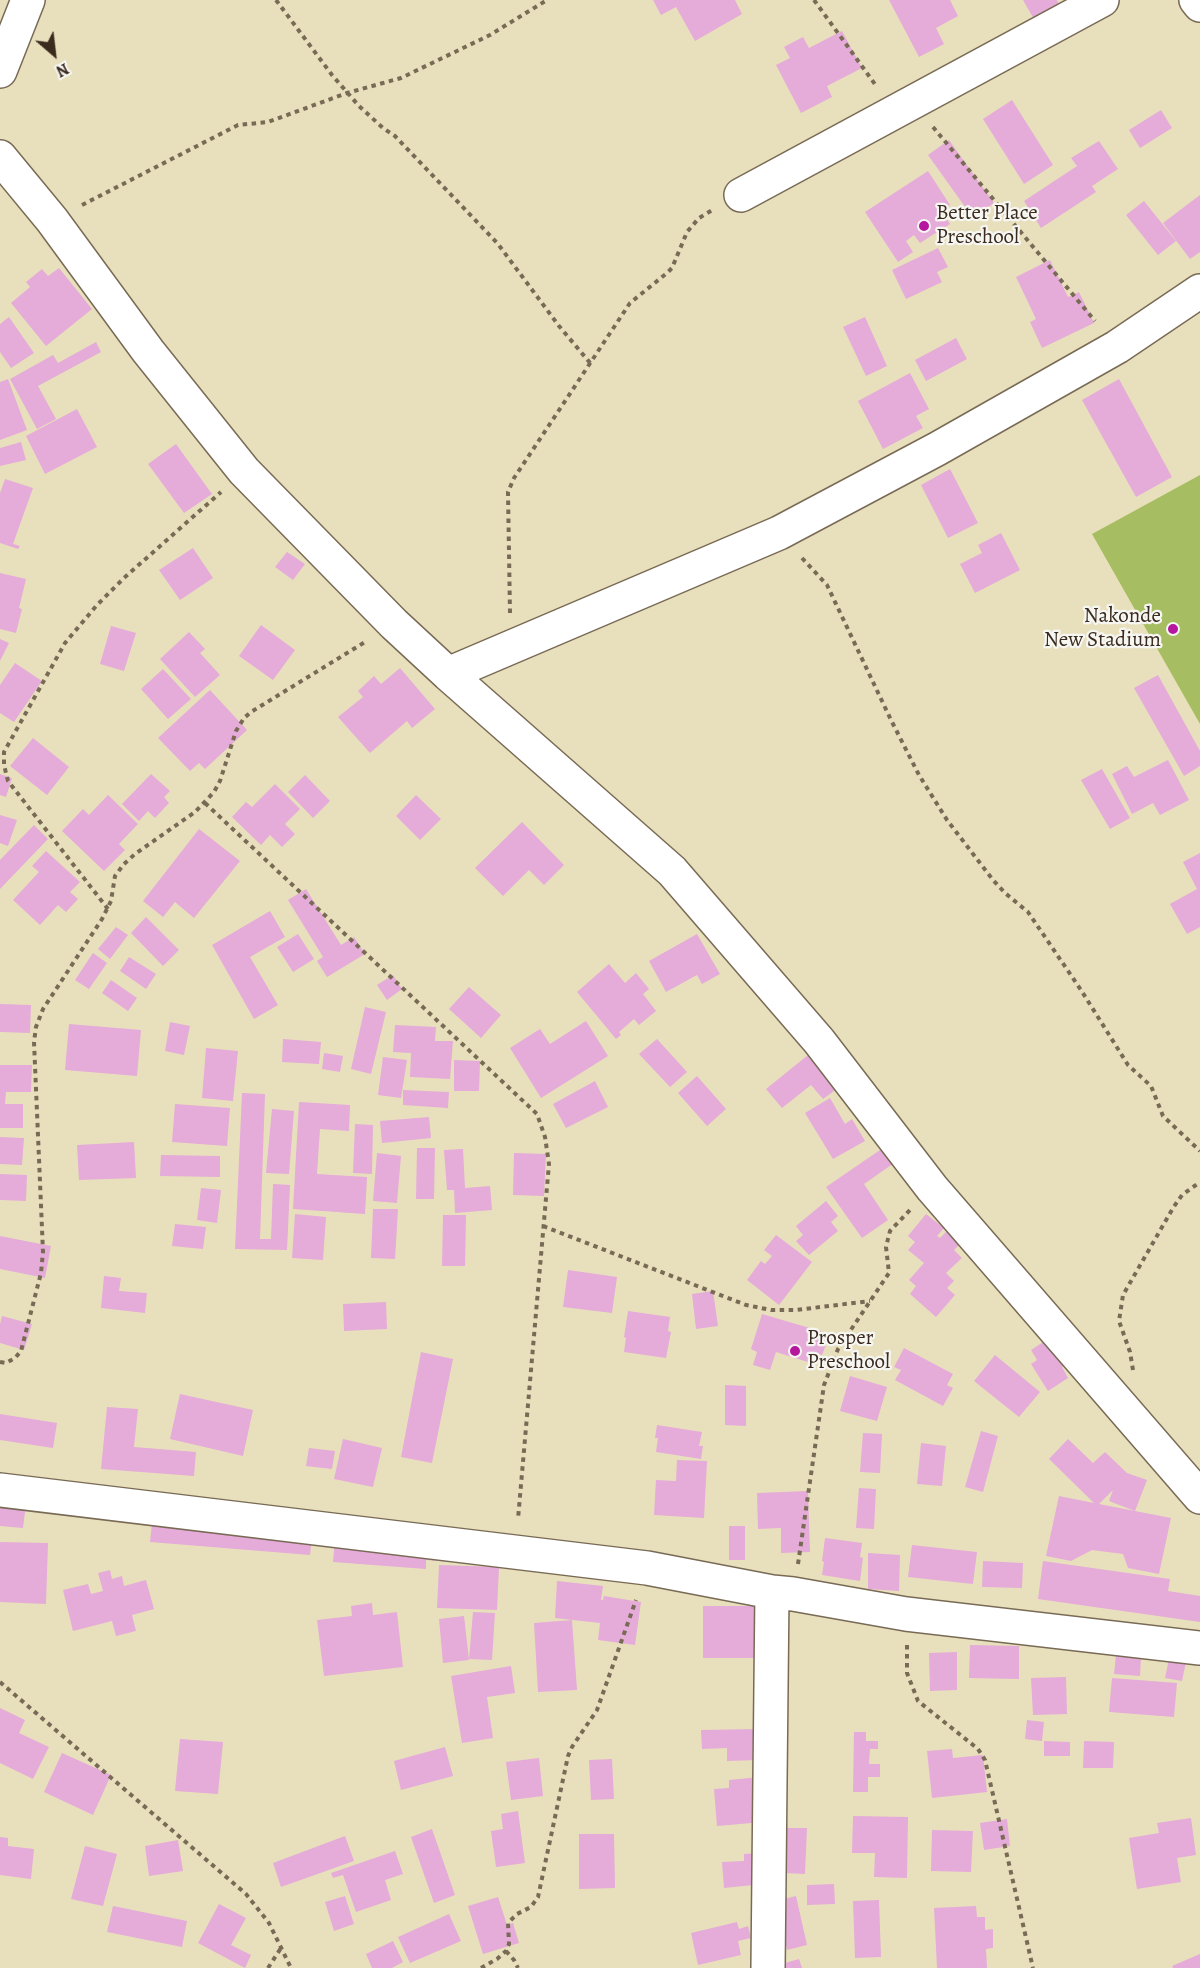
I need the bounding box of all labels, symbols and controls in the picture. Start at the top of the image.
north arrow [24,24,84,84]
text: N [52,57,73,82]
place label: Better Place Preschool [936,201,1038,251]
marker: Better Place Preschool [917,219,931,233]
place label: Nakonde New Stadium [1044,604,1161,654]
marker: Nakonde New Stadium [1166,622,1180,636]
place label: Prosper Preschool [807,1326,890,1376]
marker: Prosper Preschool [788,1344,802,1358]

